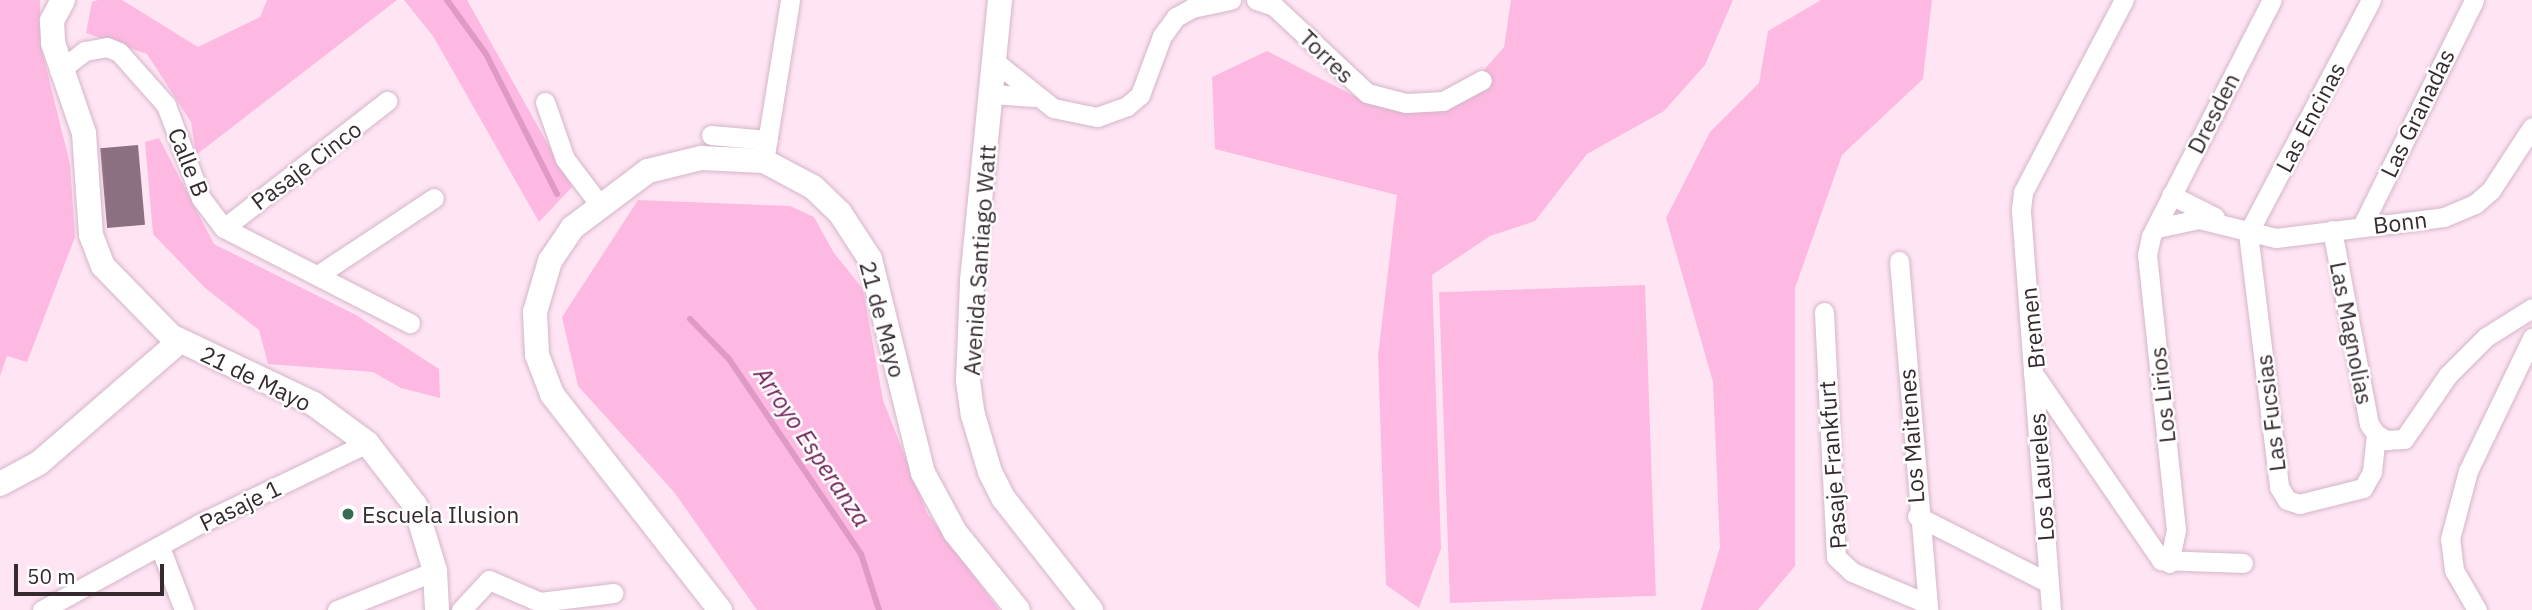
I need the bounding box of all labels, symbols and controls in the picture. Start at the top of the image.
street label: Torres [1294,23,1360,89]
street label: Las Granadas [2374,44,2460,182]
street label: Las Encinas [2269,57,2351,177]
street label: Dresden [2181,68,2245,158]
street label: Pasaje Cinco [246,115,366,215]
street label: Calle B [163,123,215,201]
street label: Avenida Santiago Watt [957,144,1001,376]
street label: Bonn [2372,205,2428,239]
street label: 21 de Mayo [854,258,912,380]
street label: Las Magnolias [2325,259,2379,407]
street label: Bremen [2014,286,2050,370]
street label: 21 de Mayo [196,339,316,417]
street label: Los Lirios [2143,346,2181,444]
street label: Las Fucsias [2249,353,2291,473]
water label: Arroyo Esperanza [748,362,876,532]
street label: Los Maitenes [1893,368,1929,504]
street label: Pasaje Frankfurt [1812,380,1852,550]
street label: Los Laureles [2023,412,2059,542]
street label: Pasaje 1 [195,474,285,536]
place label: Escuela Ilusion [362,500,519,528]
marker: Escuela Ilusion [340,506,356,522]
scale bar [18,550,168,594]
text: 50 m [27,562,76,590]

